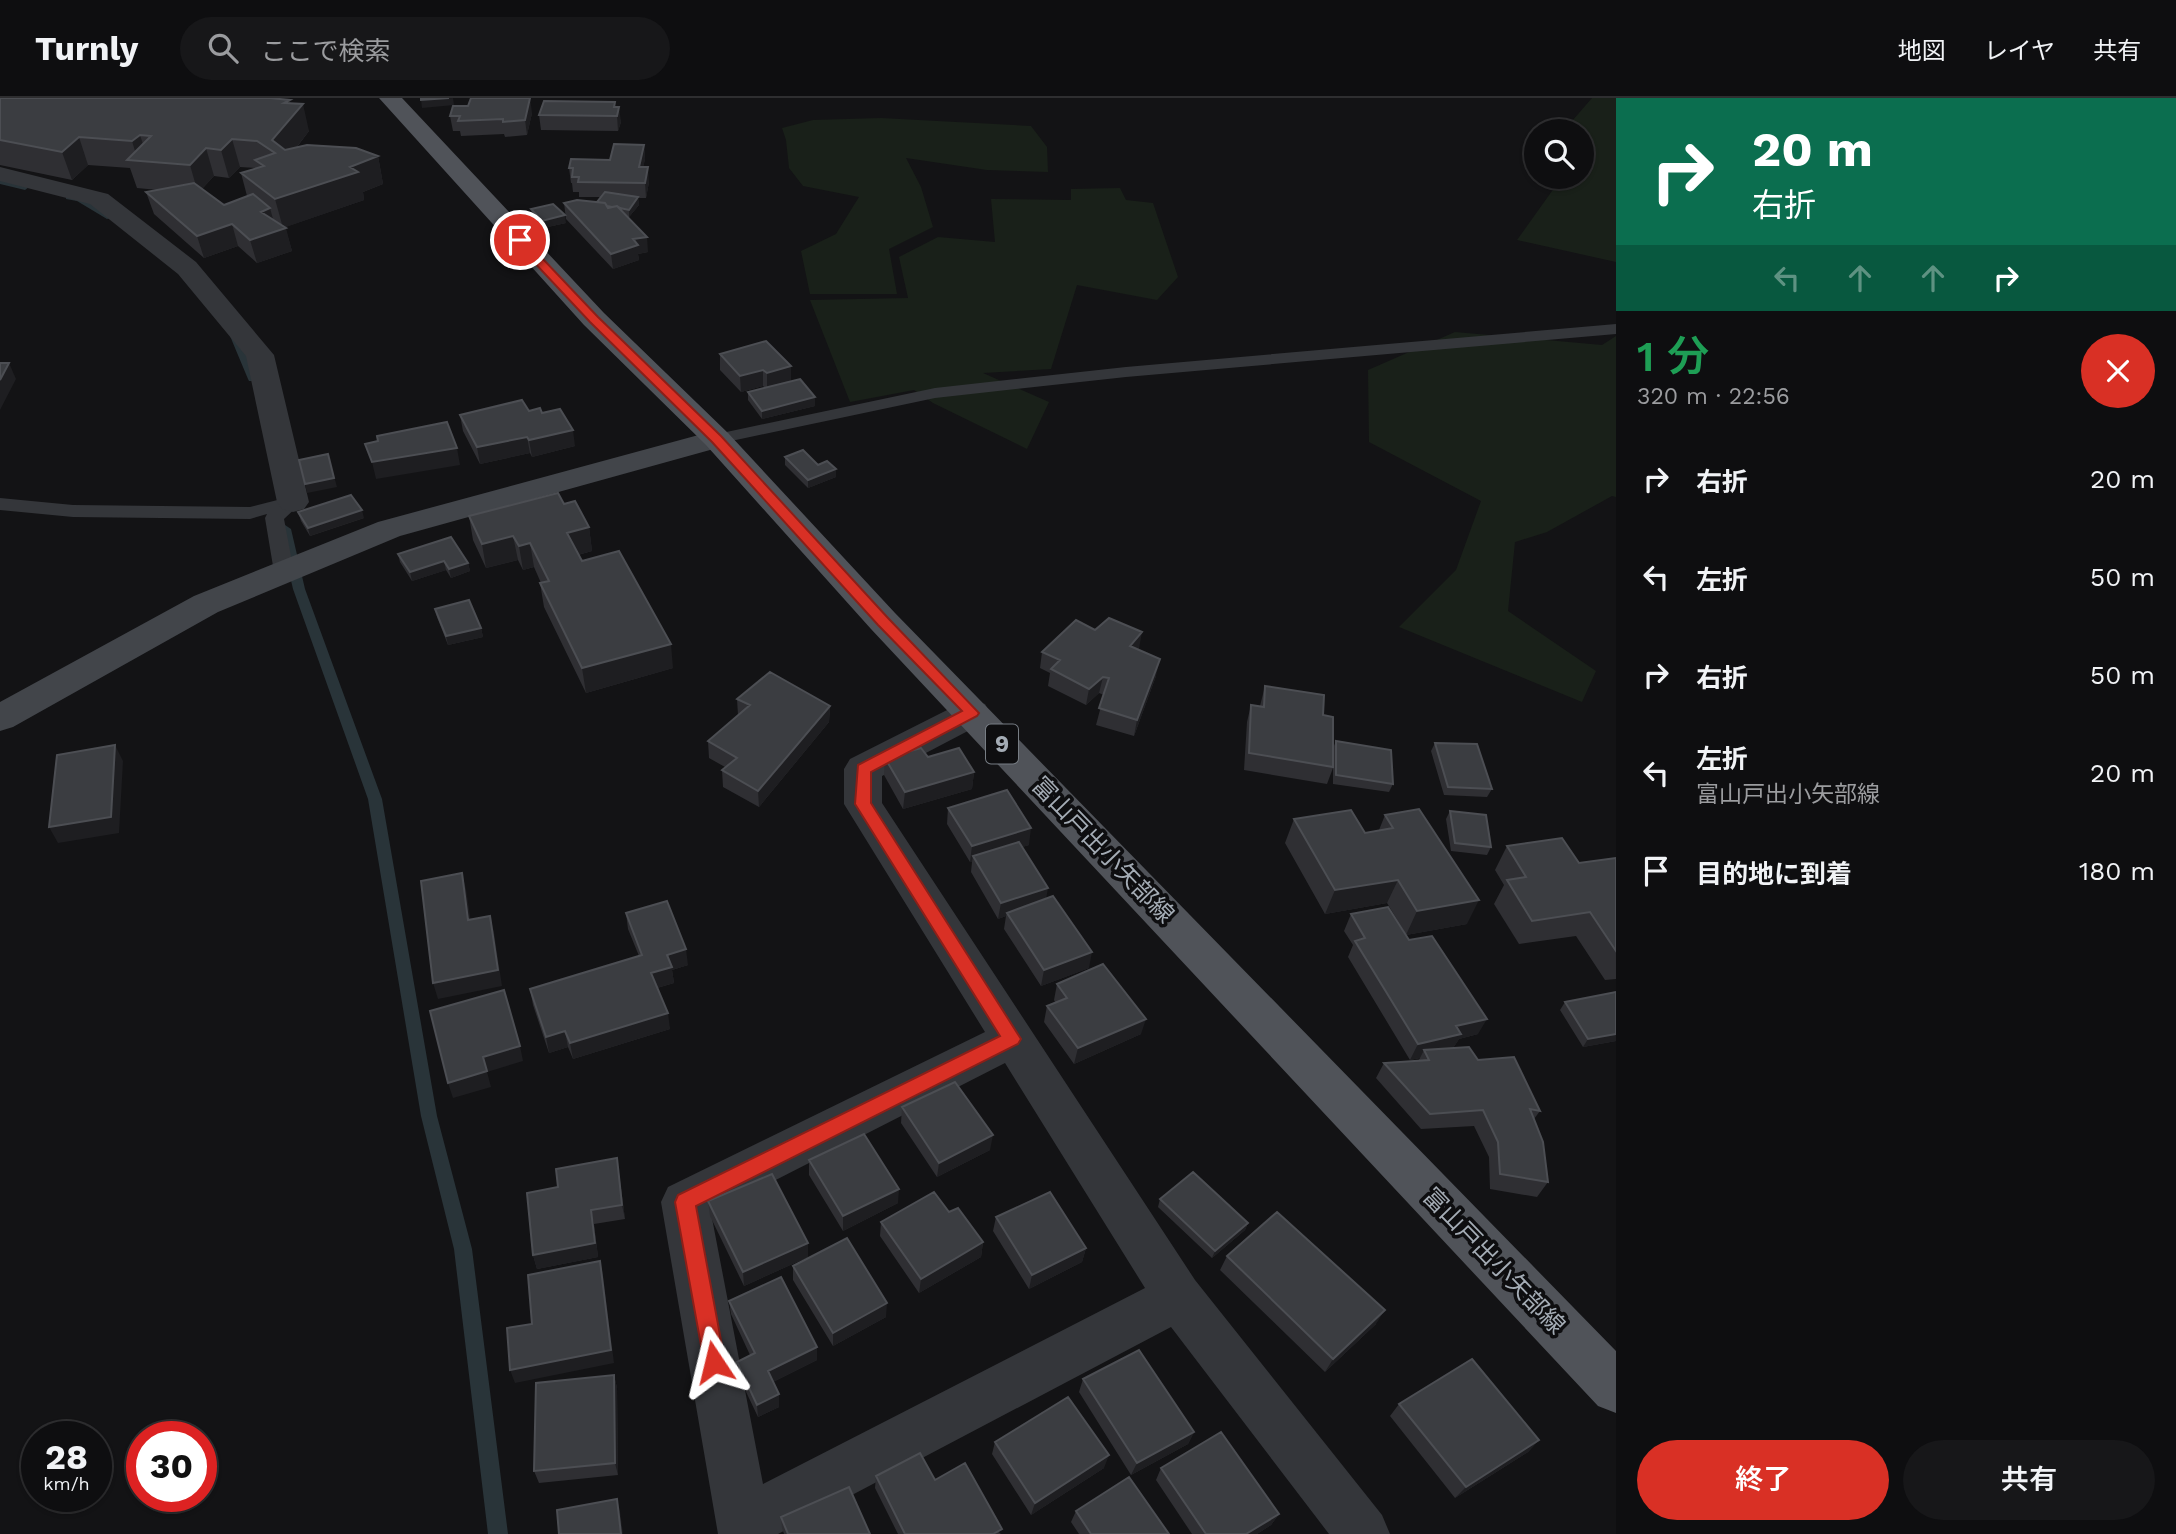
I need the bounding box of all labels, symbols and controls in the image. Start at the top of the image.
search box [180,17,670,80]
text: Turnly [35,29,138,68]
icon: search [204,29,242,67]
text: ここで検索 [260,36,390,66]
text: 地図 [1898,37,1946,65]
text: レイヤ [1984,37,2055,65]
text: 共有 [2093,37,2141,65]
map controls [1524,119,1594,189]
button: search [1524,119,1594,189]
text: 20 m [1752,120,1873,178]
icon: right [1637,126,1728,217]
text: 右折 [1752,186,1816,224]
pin [490,210,550,270]
icon: arrive [501,221,539,259]
icon: left [1768,259,1806,297]
icon: ahead [1841,259,1879,297]
icon: ahead [1914,259,1952,297]
icon: right [1987,259,2025,297]
text: 1 分 [1637,332,1709,381]
button: close [2081,334,2155,408]
text: 320 m · 22:56 [1637,383,1790,410]
icon: right [1637,460,1675,498]
text: 20 m [2090,464,2155,494]
text: 右折 [1696,467,1748,497]
icon: left [1637,558,1675,596]
text: 50 m [2090,562,2155,592]
text: 左折 [1696,565,1748,595]
icon: right [1637,656,1675,694]
text: 50 m [2090,660,2155,690]
text: 右折 [1696,663,1748,693]
road number: 9 [986,724,1018,764]
text: 左折 [1696,744,1748,774]
icon: left [1637,754,1675,792]
text: 20 m [2090,758,2155,788]
street label: 富山戸出小矢部線 [1026,771,1180,929]
text: 富山戸出小矢部線 [1696,781,1880,808]
icon: arrive [1637,852,1675,890]
text: 180 m [2079,856,2155,886]
text: 目的地に到着 [1696,859,1852,889]
street label: 富山戸出小矢部線 [1417,1182,1571,1340]
position arrow [677,1325,751,1399]
speed limit sign: 30 [126,1421,217,1512]
text: 28 [45,1436,88,1478]
button: 終了 [1637,1440,1889,1520]
button: 共有 [1903,1440,2155,1520]
text: km/h [43,1473,90,1494]

